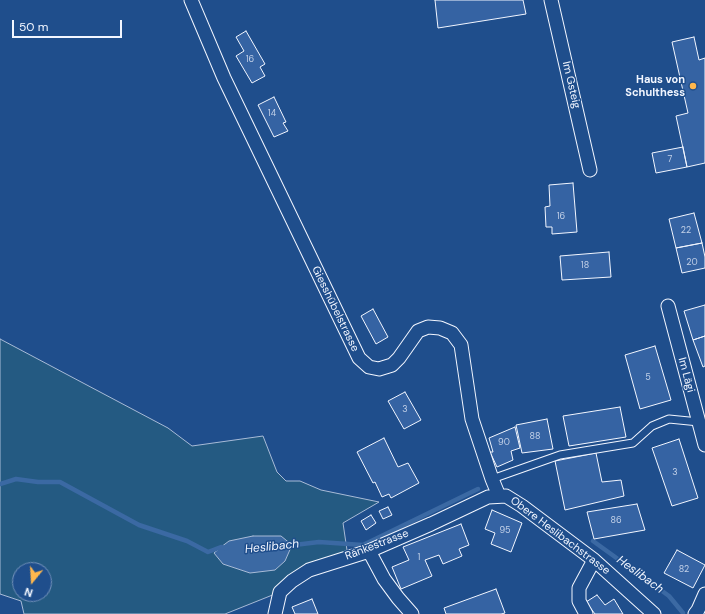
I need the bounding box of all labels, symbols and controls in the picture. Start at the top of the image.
scale bar [14,12,124,38]
text: 50 m [19,19,48,35]
house number: 16 [246,55,254,65]
street label: Im Gsteig [559,60,583,110]
place label: Haus von Schulthess [625,73,685,99]
marker: Haus von Schulthess [688,81,698,91]
house number: 14 [268,109,276,119]
house number: 7 [668,155,672,165]
house number: 16 [557,212,565,222]
house number: 22 [681,226,691,236]
house number: 20 [686,258,698,268]
house number: 18 [581,261,589,271]
street label: Giesshübelstrasse [309,264,361,354]
street label: Im Lägi [675,356,697,394]
house number: 5 [645,373,651,383]
house number: 3 [402,405,408,415]
house number: 88 [530,432,540,442]
house number: 90 [498,438,510,448]
house number: 3 [672,468,678,478]
street label: Obere Heslibachstrasse [508,494,612,578]
house number: 86 [610,516,622,526]
house number: 95 [499,526,511,536]
street label: Ränkestrasse [343,527,411,563]
water label: Heslibach [244,537,300,557]
house number: 1 [418,553,420,563]
water label: Heslibach [614,553,666,597]
north arrow [12,562,52,602]
house number: 82 [679,565,689,575]
text: N [23,585,35,600]

